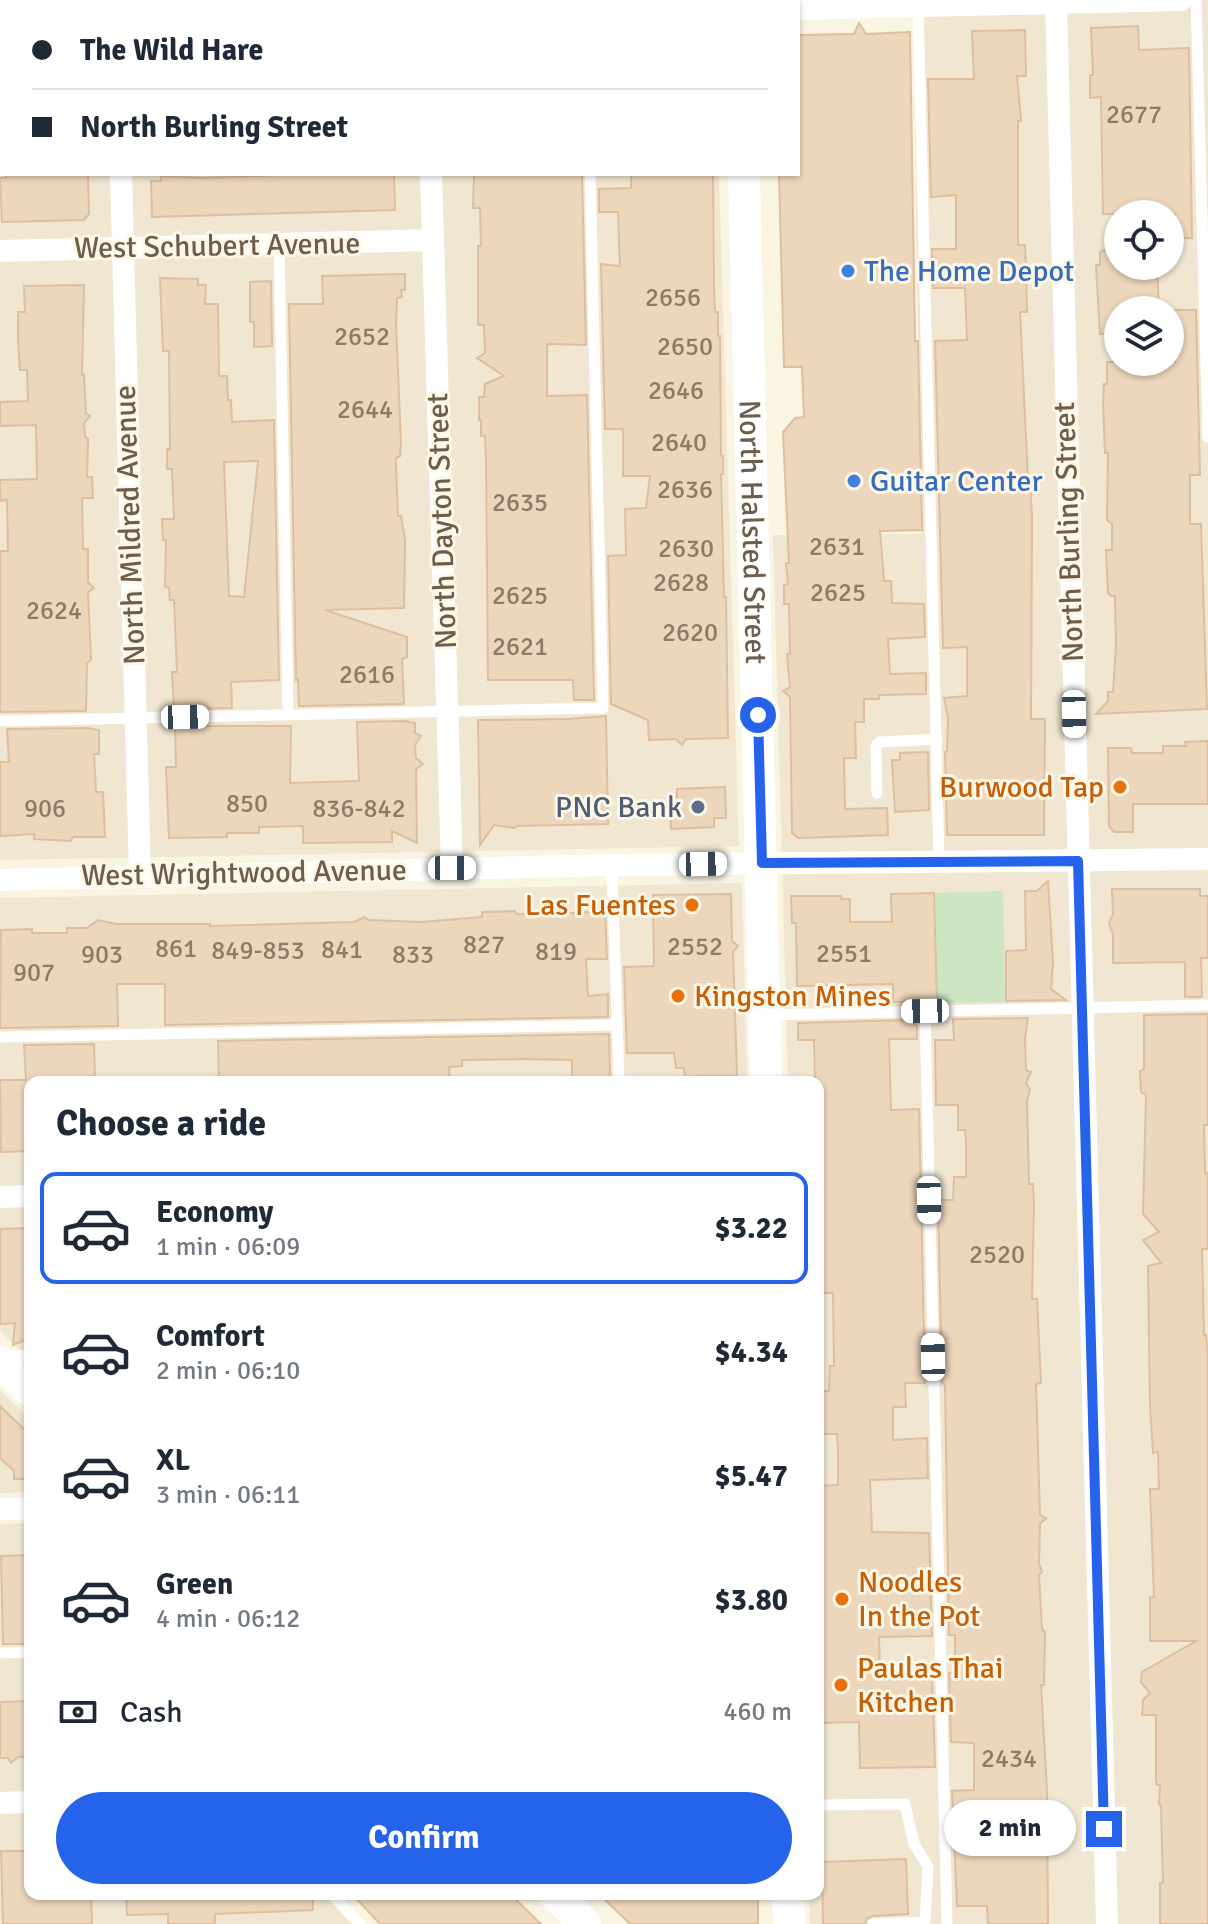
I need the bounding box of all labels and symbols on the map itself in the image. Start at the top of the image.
house number: 2677 [1106,99,1162,131]
street label: West Schubert Avenue [73,225,361,267]
place label: The Home Depot [864,253,1074,290]
marker: The Home Depot [839,262,857,280]
house number: 2656 [645,282,701,314]
house number: 2652 [334,321,390,353]
house number: 2650 [657,331,713,363]
house number: 2646 [648,375,704,407]
street label: North Mildred Avenue [107,385,153,665]
street label: North Dayton Street [419,392,465,650]
house number: 2644 [337,394,393,426]
street label: North Halsted Street [731,399,774,665]
street label: North Burling Street [1046,401,1092,663]
house number: 2640 [651,427,707,459]
place label: Guitar Center [870,463,1042,500]
marker: Guitar Center [845,472,863,490]
house number: 2636 [657,474,713,506]
house number: 2635 [492,487,548,519]
house number: 2631 [809,531,865,563]
house number: 2630 [658,533,714,565]
house number: 2628 [653,567,709,599]
house number: 2625 [810,577,866,609]
house number: 2625 [492,580,548,612]
house number: 2624 [26,595,82,627]
house number: 2620 [662,617,718,649]
house number: 2621 [492,631,548,663]
house number: 2616 [339,659,395,691]
car [1062,690,1086,738]
route start [740,697,776,733]
car [161,705,209,729]
place label: Burwood Tap [939,769,1104,806]
marker: Burwood Tap [1111,778,1129,796]
house number: 850 [226,788,268,820]
place label: PNC Bank [555,789,682,826]
house number: 906 [24,793,66,825]
house number: 836-842 [312,793,406,825]
marker: PNC Bank [689,798,707,816]
street label: West Wrightwood Avenue [81,852,407,894]
car [679,852,727,876]
car [428,856,476,880]
place label: Las Fuentes [525,887,676,924]
marker: Las Fuentes [683,896,701,914]
house number: 827 [463,929,505,961]
house number: 2552 [667,931,723,963]
house number: 861 [155,933,197,965]
house number: 841 [321,934,363,966]
house number: 849-853 [211,935,305,967]
house number: 819 [535,936,577,968]
house number: 2551 [816,938,872,970]
house number: 903 [81,939,123,971]
house number: 833 [392,939,434,971]
house number: 907 [13,957,55,989]
place label: Kingston Mines [694,978,891,1015]
marker: Kingston Mines [669,987,687,1005]
car [901,999,949,1023]
car [917,1176,941,1224]
house number: 2520 [969,1239,1025,1271]
car [921,1333,945,1381]
place label: Noodles In the Pot [858,1564,980,1635]
marker: Noodles In the Pot [833,1590,851,1608]
place label: Paulas Thai Kitchen [857,1650,1003,1721]
marker: Paulas Thai Kitchen [832,1676,850,1694]
house number: 2434 [981,1743,1037,1775]
callout: 2 min [944,1801,1076,1857]
route end [1086,1811,1122,1847]

